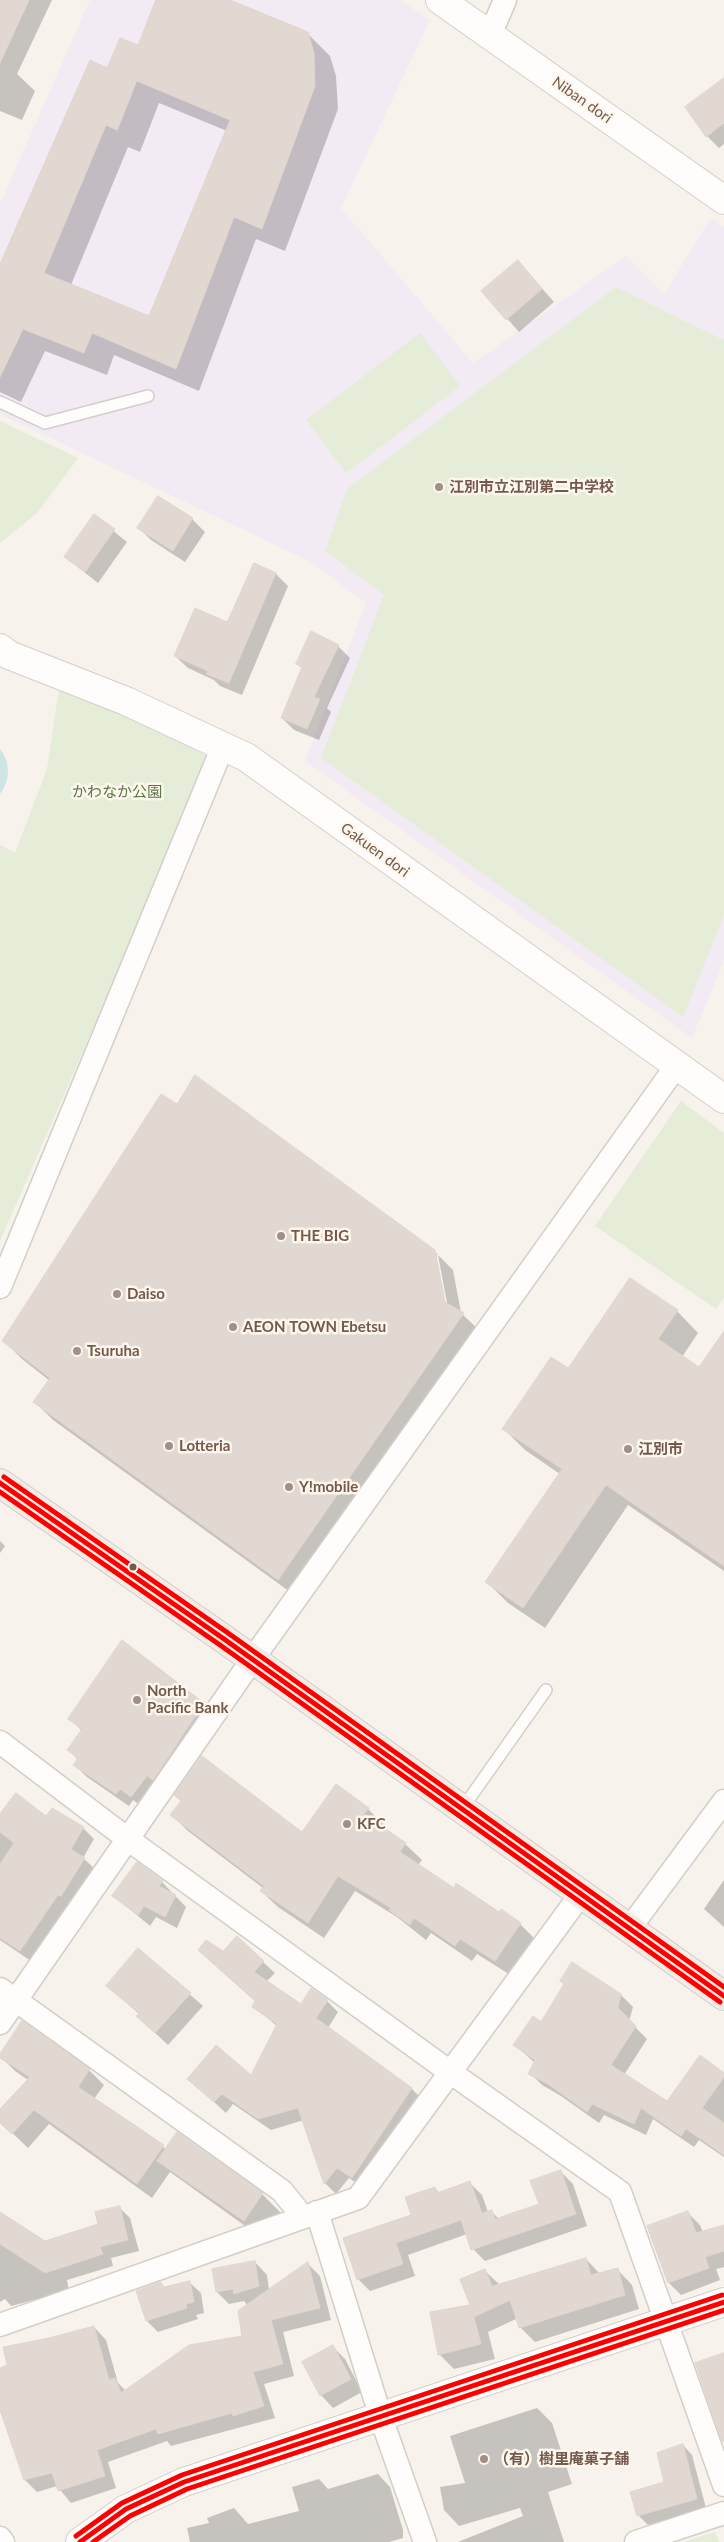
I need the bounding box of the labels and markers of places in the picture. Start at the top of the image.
place label: 江別市立江別第二中学校 [449,478,614,496]
marker: 江別市立江別第二中学校 [433,481,445,493]
place label: THE BIG [291,1227,349,1245]
marker: THE BIG [275,1230,287,1242]
place label: Daiso [127,1285,165,1303]
marker: Daiso [111,1288,123,1300]
place label: AEON TOWN Ebetsu [243,1318,386,1336]
marker: AEON TOWN Ebetsu [227,1321,239,1333]
place label: Tsuruha [87,1342,140,1360]
marker: Tsuruha [71,1345,83,1357]
place label: Lotteria [179,1437,230,1455]
marker: Lotteria [163,1440,175,1452]
place label: 江別市 [638,1440,683,1458]
marker: 江別市 [622,1443,634,1455]
place label: Y!mobile [299,1478,358,1496]
marker: Y!mobile [283,1481,295,1493]
unlabelled marker [128,1562,138,1572]
place label: North Pacific Bank [147,1682,228,1717]
marker: North Pacific Bank [131,1694,143,1706]
place label: KFC [357,1815,386,1833]
marker: KFC [341,1818,353,1830]
place label: （有）樹里庵菓子舗 [494,2450,629,2468]
marker: （有）樹里庵菓子舗 [478,2453,490,2465]

